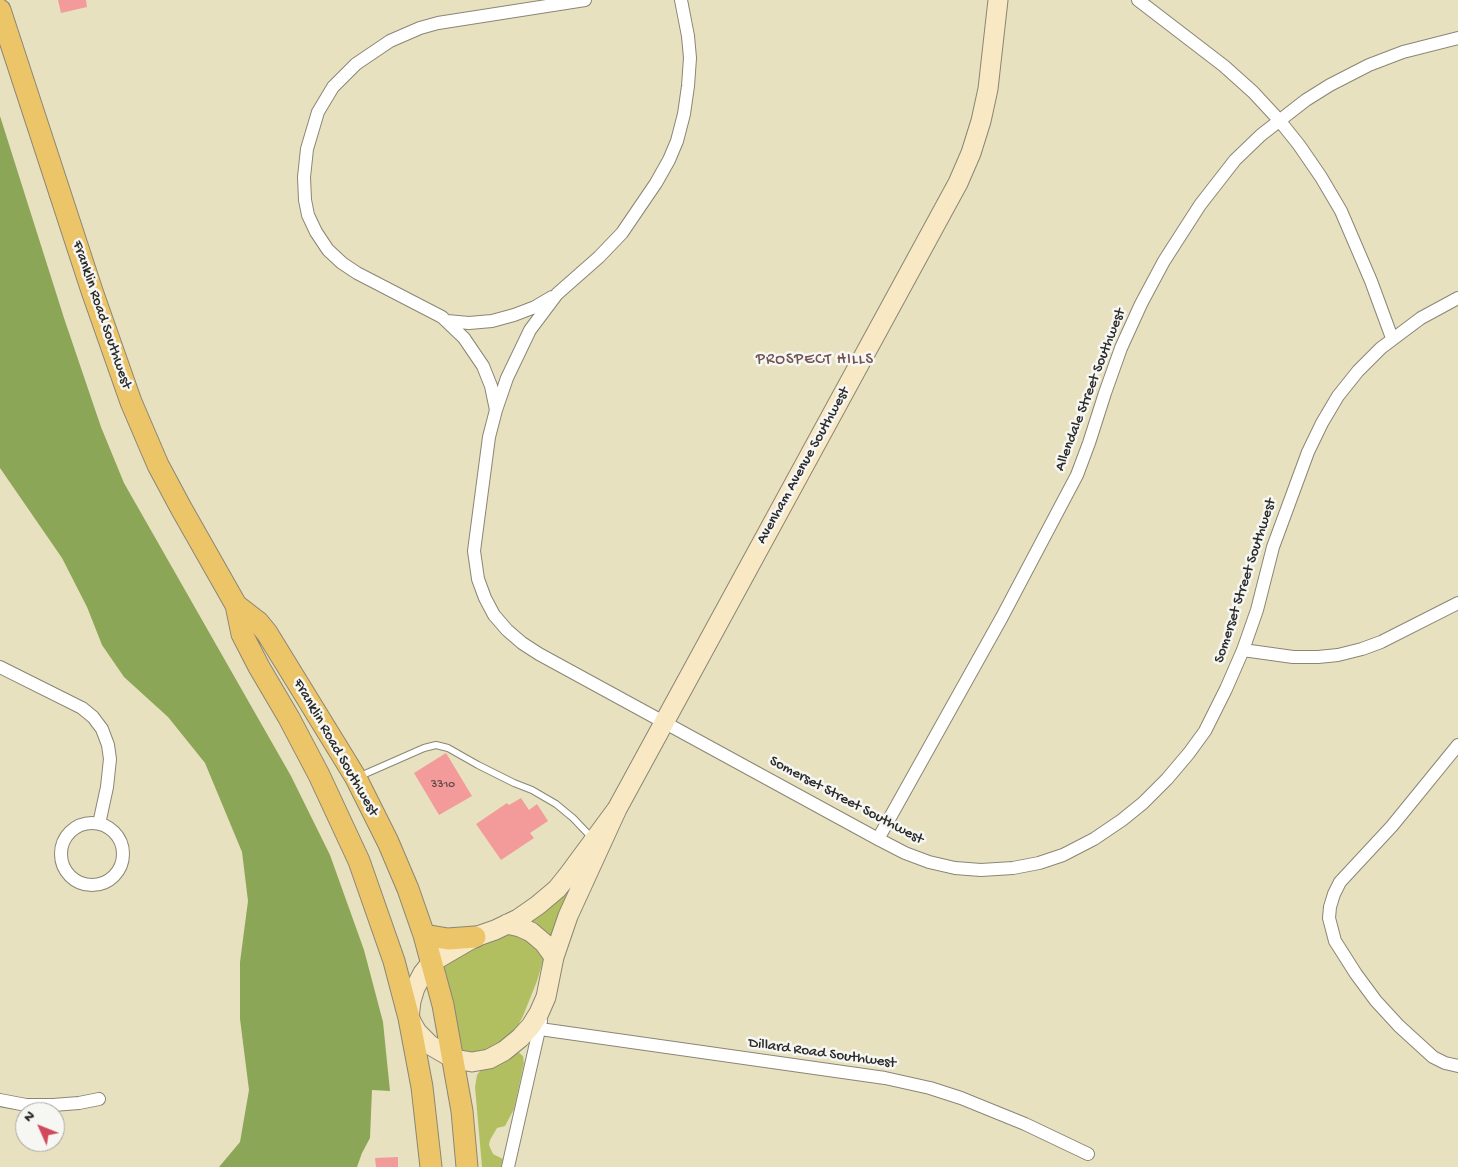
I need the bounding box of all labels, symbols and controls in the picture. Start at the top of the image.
street label: Franklin Road Southwest [67,238,135,392]
street label: Allendale Street Southwest [1052,306,1130,474]
district label: PROSPECT HILLS [754,351,876,371]
street label: Avenham Avenue Southwest [753,384,855,548]
street label: Somerset Street Southwest [1211,496,1281,666]
street label: Franklin Road Southwest [288,676,382,820]
street label: Somerset Street Southwest [766,753,926,849]
house number: 3310 [431,778,455,792]
street label: Dillard Road Southwest [747,1035,897,1073]
north arrow [15,1102,65,1152]
text: N [20,1108,39,1126]

